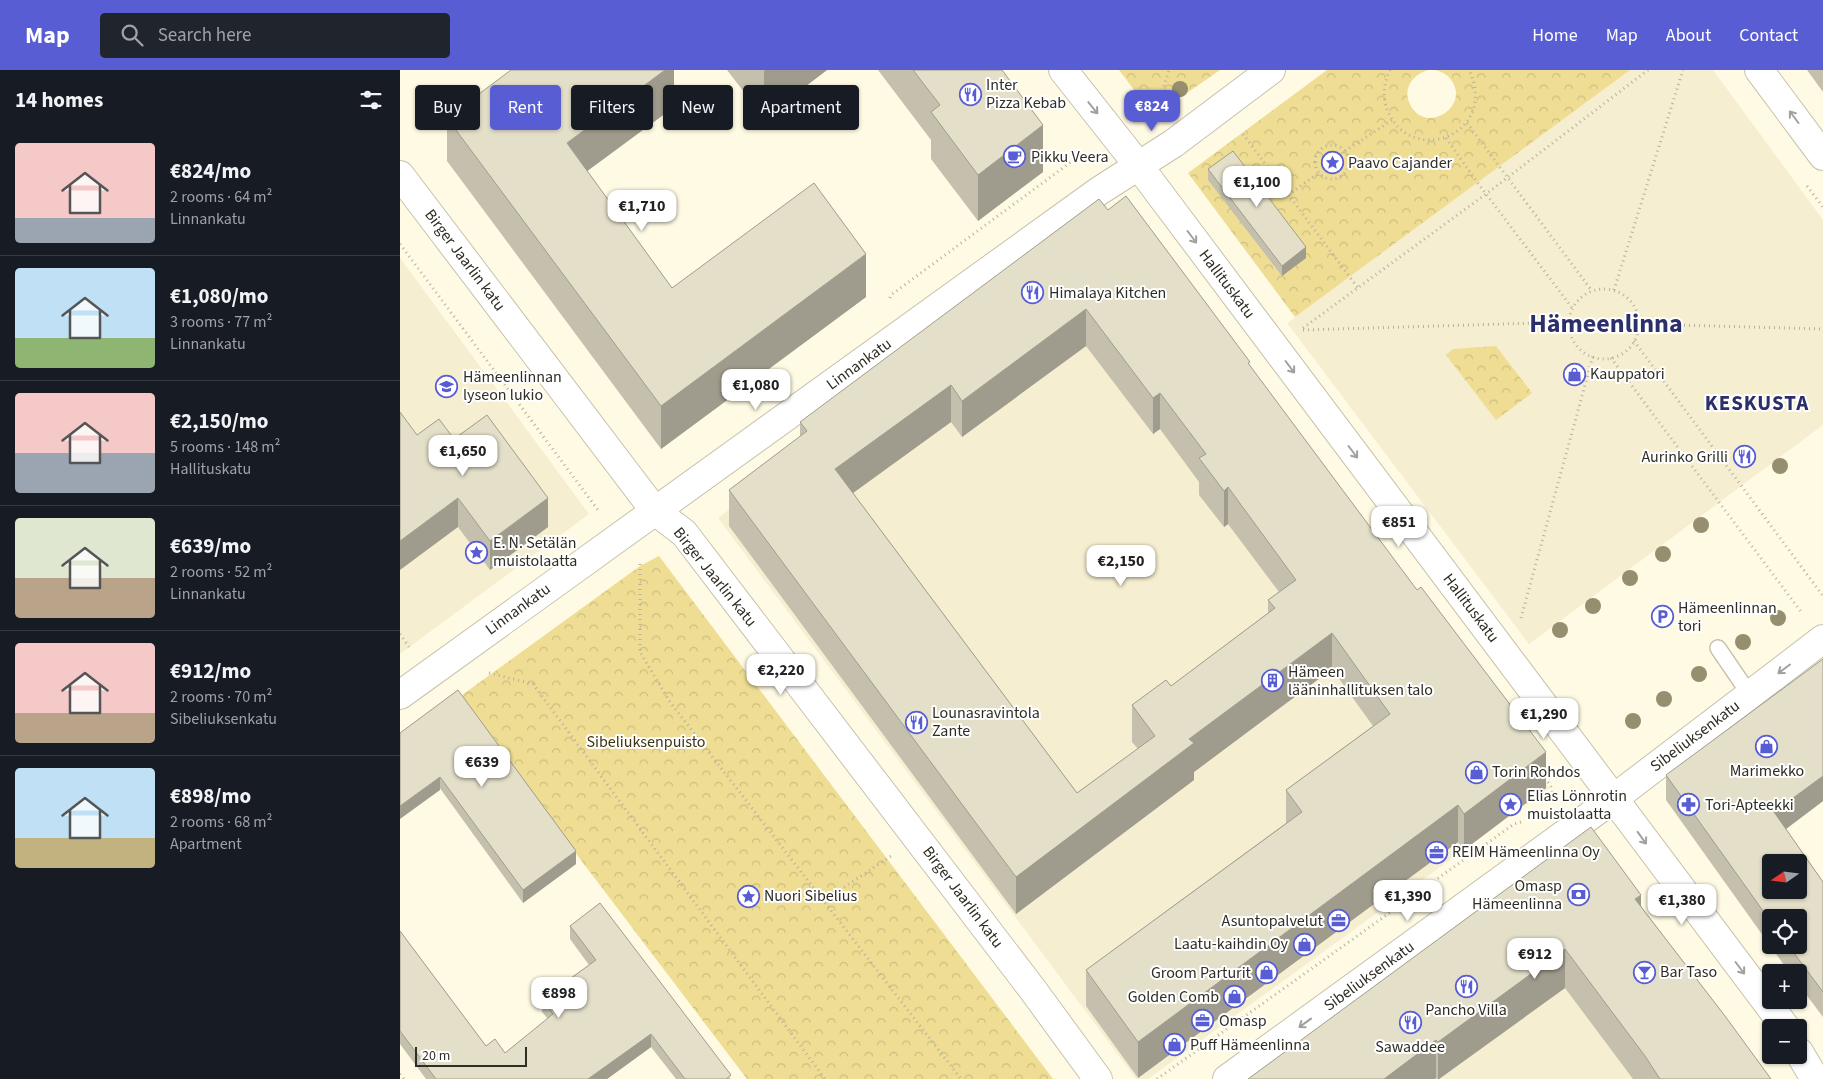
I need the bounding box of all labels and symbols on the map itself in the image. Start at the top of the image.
place label: Inter Pizza Kebab [986,74,1066,114]
restaurant icon: Inter Pizza Kebab [958,82,982,106]
pin: €824 [1122,90,1182,132]
one-way arrow [1088,101,1099,114]
one-way arrow [1789,110,1799,124]
cafe icon: Pikku Veera [1003,145,1027,169]
place label: Pikku Veera [1031,146,1109,168]
place icon: Paavo Cajander [1320,151,1344,175]
place label: Paavo Cajander [1348,152,1453,174]
pin: €1,100 [1216,166,1298,208]
pin: €1,710 [601,190,683,232]
street label: Birger Jaarlin katu [419,205,511,315]
one-way arrow [1187,230,1197,244]
street label: Hallituskatu [1194,245,1260,323]
restaurant icon: Himalaya Kitchen [1021,281,1045,305]
place label: Himalaya Kitchen [1049,282,1166,304]
district label: Hämeenlinna [1529,305,1683,342]
street label: Linnankatu [822,333,896,395]
one-way arrow [1284,360,1295,373]
shop icon: Kauppatori [1562,362,1586,386]
place label: Kauppatori [1590,363,1665,385]
place label: Hämeenlinnan lyseon lukio [463,366,562,406]
pin: €1,080 [715,368,797,411]
school or university icon: Hämeenlinnan lyseon lukio [435,374,459,398]
district label: KESKUSTA [1705,388,1809,418]
pin: €1,650 [422,434,504,477]
one-way arrow [1348,445,1359,458]
restaurant icon: Aurinko Grilli [1732,445,1756,469]
place label: Aurinko Grilli [1642,446,1728,468]
pin: €851 [1369,506,1429,548]
street label: Birger Jaarlin katu [668,523,762,631]
place label: E. N. Setälän muistolaatta [493,532,577,572]
place icon: E. N. Setälän muistolaatta [465,540,489,564]
pin: €2,150 [1080,544,1162,587]
street label: Hallituskatu [1438,569,1504,647]
street label: Linnankatu [481,578,555,640]
place label: Hämeenlinnan tori [1678,597,1777,637]
parking icon: Hämeenlinnan tori [1650,605,1674,629]
pin: €2,220 [740,654,822,696]
place label: Hämeen lääninhallituksen talo [1288,661,1433,701]
one-way arrow [1777,664,1791,674]
building icon: Hämeen lääninhallituksen talo [1260,669,1284,693]
street label: Sibeliuksenkatu [1646,695,1744,777]
pin: €1,290 [1503,698,1585,740]
place label: Lounasravintola Zante [932,702,1040,742]
restaurant icon: Lounasravintola Zante [904,710,928,734]
park label: Sibeliuksenpuisto [586,731,706,753]
shop icon: Marimekko [1755,735,1779,759]
pin: €639 [452,746,512,788]
shop icon: Torin Rohdos [1464,760,1488,784]
place label: Marimekko [1730,760,1804,782]
place label: Torin Rohdos [1492,761,1580,783]
place label: Elias Lönnrotin muistolaatta [1527,785,1627,825]
place icon: Elias Lönnrotin muistolaatta [1499,793,1523,817]
pharmacy icon: Tori-Apteekki [1677,793,1701,817]
place label: Tori-Apteekki [1705,794,1794,816]
one-way arrow [1637,831,1647,845]
office icon: REIM Hämeenlinna Oy [1424,840,1448,864]
place label: REIM Hämeenlinna Oy [1452,841,1600,863]
street label: Birger Jaarlin katu [917,842,1009,952]
north arrow [1762,854,1808,899]
place label: Omasp Hämeenlinna [1472,875,1562,915]
pin: €1,390 [1367,880,1449,922]
bank icon: Omasp Hämeenlinna [1566,883,1590,907]
place icon: Nuori Sibelius [736,884,760,908]
pin: €1,380 [1641,884,1723,926]
place label: Nuori Sibelius [764,885,857,907]
office icon: Asuntopalvelut [1327,909,1351,933]
place label: Asuntopalvelut [1222,910,1324,932]
shop icon: Laatu-kaihdin Oy [1292,932,1316,956]
place label: Laatu-kaihdin Oy [1174,933,1289,955]
street label: Sibeliuksenkatu [1319,936,1419,1016]
pin: €912 [1505,938,1565,980]
bar icon: Bar Taso [1632,960,1656,984]
shop icon: Groom Parturit [1255,961,1279,985]
place label: Bar Taso [1660,961,1717,983]
one-way arrow [1735,961,1746,974]
place label: Groom Parturit [1151,962,1252,984]
restaurant icon: Pancho Villa [1454,974,1478,998]
pin: €898 [529,976,589,1019]
shop icon: Golden Comb [1223,985,1247,1009]
place label: Golden Comb [1128,986,1219,1008]
place label: Pancho Villa [1425,999,1507,1021]
office icon: Omasp [1191,1009,1215,1033]
place label: Omasp [1219,1010,1267,1032]
restaurant icon: Sawaddee [1398,1011,1422,1035]
one-way arrow [1299,1017,1312,1028]
shop icon: Puff Hämeenlinna [1162,1033,1186,1057]
place label: Puff Hämeenlinna [1190,1034,1310,1056]
place label: Sawaddee [1375,1036,1445,1058]
scale bar [415,1044,528,1067]

